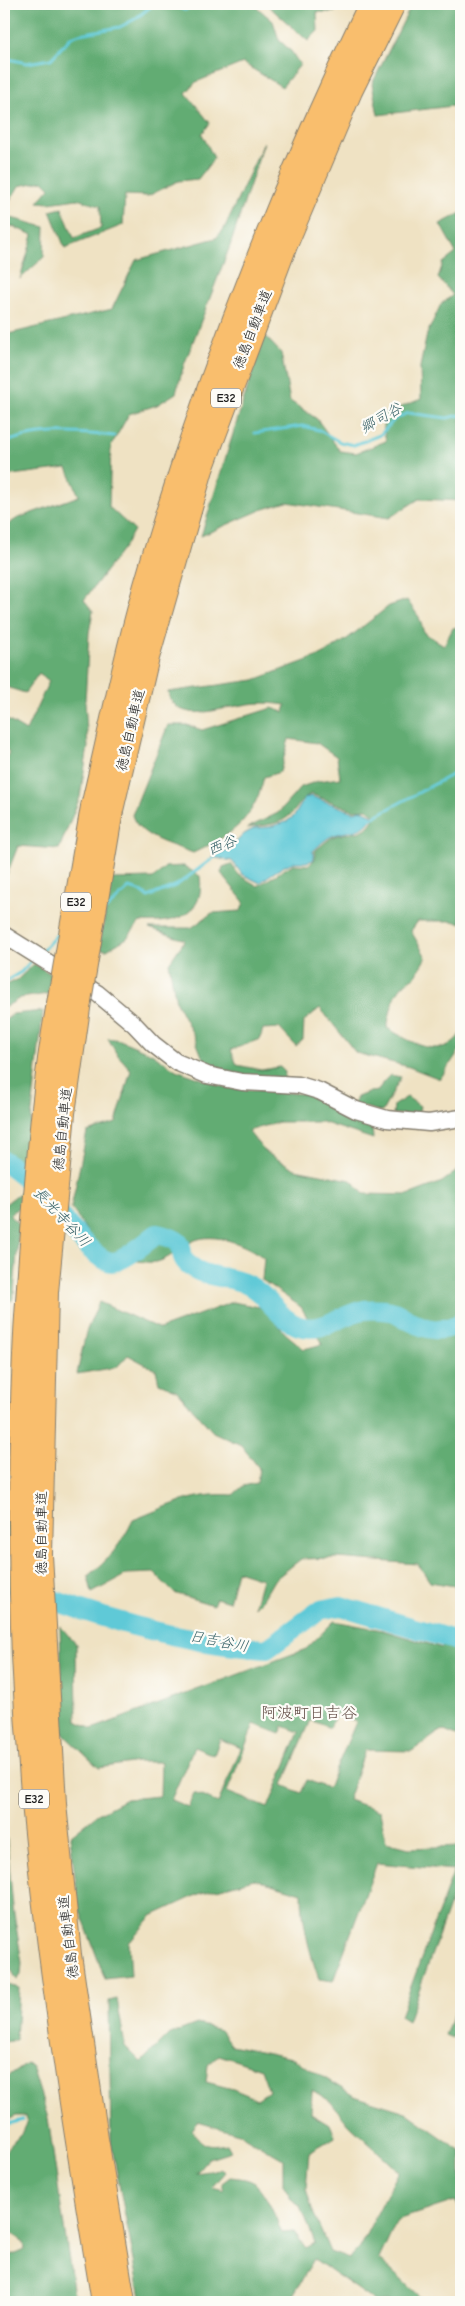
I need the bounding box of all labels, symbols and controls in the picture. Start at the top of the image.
street label: 徳島自動車道 [229,287,275,371]
road number: E32 [211,388,241,408]
water label: 郷司谷 [357,398,406,437]
street label: 徳島自動車道 [113,687,148,773]
water label: 西谷 [205,831,240,859]
road number: E32 [61,892,91,912]
street label: 徳島自動車道 [50,1086,75,1172]
water label: 長光寺谷川 [30,1183,94,1251]
street label: 徳島自動車道 [33,1491,50,1575]
water label: 日吉谷川 [188,1626,250,1656]
district label: 阿波町日吉谷 [261,1704,357,1722]
road number: E32 [19,1790,49,1808]
street label: 徳島自動車道 [55,1894,82,1980]

